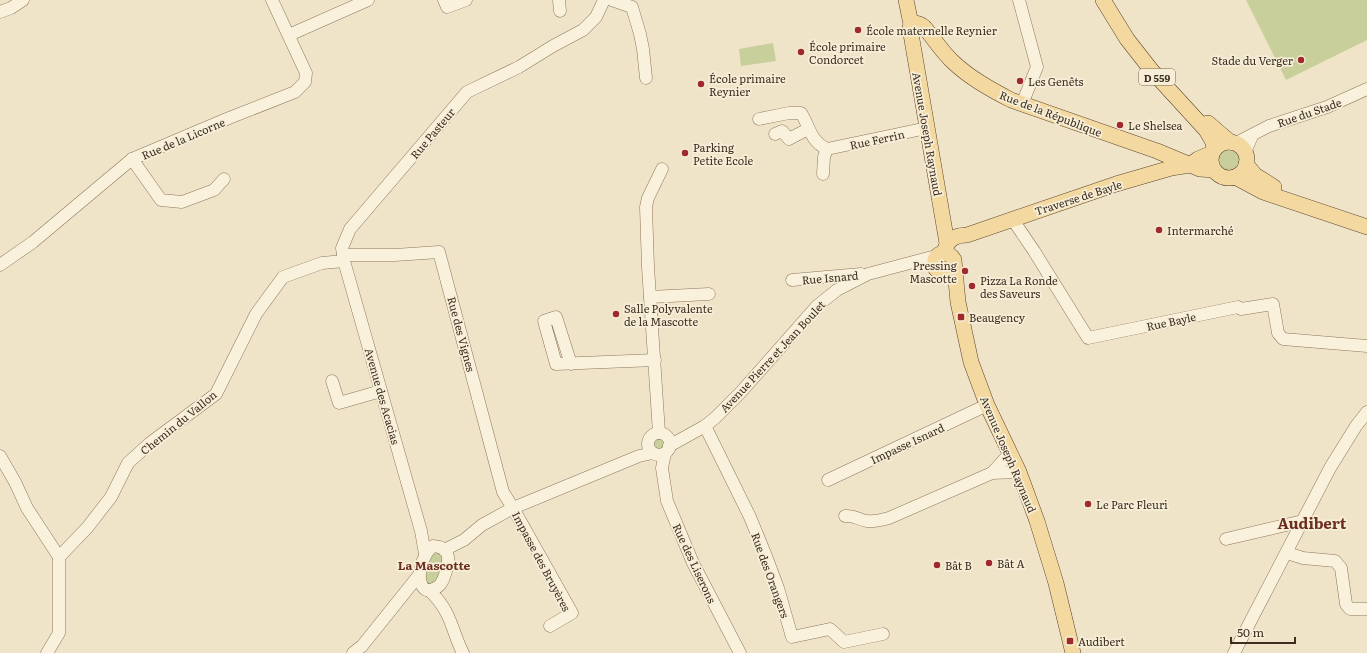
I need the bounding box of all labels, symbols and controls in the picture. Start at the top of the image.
place label: École maternelle Reynier [866,22,998,38]
marker: École maternelle Reynier [853,25,863,35]
place label: École primaire Condorcet [809,38,886,67]
marker: École primaire Condorcet [796,47,806,57]
place label: Stade du Verger [1212,52,1294,68]
marker: Stade du Verger [1296,55,1306,65]
road number: D 559 [1139,69,1175,85]
place label: École primaire Reynier [709,70,786,99]
street label: Avenue Joseph Raynaud [909,71,947,197]
place label: Les Genêts [1028,73,1084,89]
marker: Les Genêts [1015,76,1025,86]
marker: École primaire Reynier [696,79,706,89]
street label: Rue de la République [997,86,1105,140]
street label: Rue du Stade [1275,93,1344,130]
street label: Rue Pasteur [406,104,459,162]
street label: Rue de la Licorne [139,113,227,163]
place label: Le Shelsea [1128,117,1183,133]
marker: Le Shelsea [1115,120,1125,130]
street label: Rue Ferrin [848,125,906,153]
place label: Parking Petite Ecole [693,139,754,168]
marker: Parking Petite Ecole [680,148,690,158]
street label: Traverse de Bayle [1032,175,1124,219]
place label: Intermarché [1167,222,1234,238]
marker: Intermarché [1154,225,1164,235]
place label: Pressing Mascotte [909,257,958,286]
marker: Pressing Mascotte [960,266,970,276]
street label: Rue Isnard [801,267,859,287]
place label: Pizza La Ronde des Saveurs [980,272,1058,301]
marker: Pizza La Ronde des Saveurs [967,281,977,291]
street label: Rue des Vignes [444,295,480,373]
street label: Avenue Pierre et Jean Boulet [716,296,829,416]
place label: Salle Polyvalente de la Mascotte [624,300,713,329]
street label: Rue Bayle [1145,308,1198,334]
marker: Salle Polyvalente de la Mascotte [611,309,621,319]
place label: Beaugency [969,309,1026,325]
marker: Beaugency [956,312,966,322]
street label: Avenue des Acacias [362,346,404,446]
street label: Chemin du Vallon [136,386,220,458]
street label: Avenue Joseph Raynaud [977,393,1041,515]
street label: Impasse Isnard [867,419,947,467]
place label: Le Parc Fleuri [1096,496,1168,512]
marker: Le Parc Fleuri [1083,499,1093,509]
street label: Impasse des Bruyères [509,508,575,614]
district label: Audibert [1278,511,1347,534]
street label: Rue des Liserons [669,520,721,606]
street label: Rue des Orangers [748,530,794,620]
place label: Bât A [997,555,1025,571]
district label: La Mascotte [398,556,471,574]
place label: Bât B [945,557,972,573]
marker: Bât A [984,558,994,568]
marker: Bât B [932,560,942,570]
scale bar [1231,619,1295,645]
text: 50 m [1237,623,1264,641]
place label: Audibert [1078,633,1125,649]
marker: Audibert [1065,636,1075,646]

